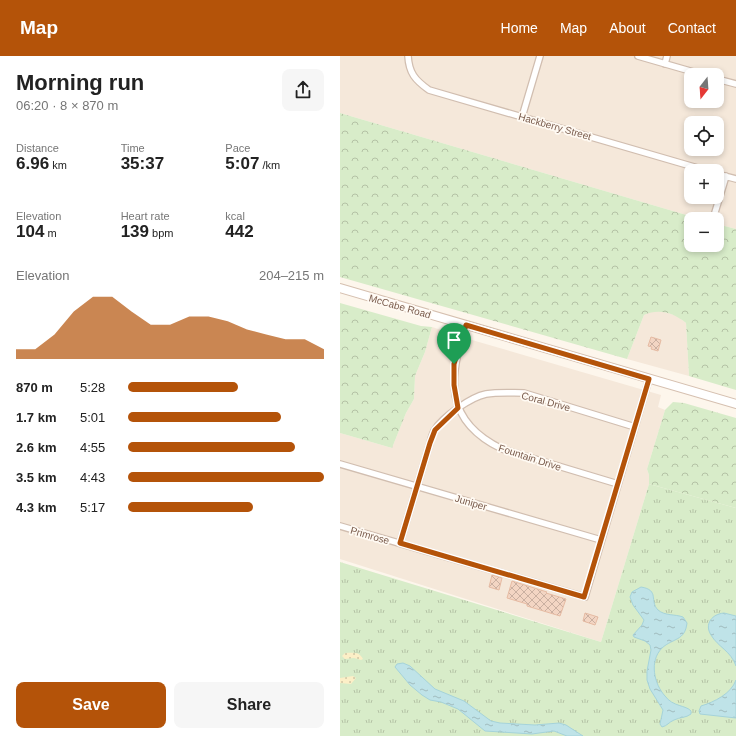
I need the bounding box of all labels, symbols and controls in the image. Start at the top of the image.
text: Map [20,17,58,38]
text: Home [501,20,538,36]
text: Map [560,20,587,36]
text: About [609,20,646,36]
text: Contact [668,20,716,36]
north arrow [684,68,724,108]
map controls [684,68,724,252]
button: share [282,69,324,111]
text: Morning run [16,70,144,95]
text: 06:20 · 8 × 870 m [16,98,118,113]
street label: Hackberry Street [517,111,593,142]
button: locate [684,116,724,156]
text: Distance [16,142,59,154]
text: Time [121,142,145,154]
text: Pace [225,142,250,154]
text: 6.96 [16,154,49,173]
text: 35:37 [121,154,164,173]
text: 5:07 [225,154,259,173]
text: km [49,159,67,171]
text: /km [259,159,280,171]
button: + [684,164,724,204]
text: Elevation [16,210,61,222]
text: Heart rate [121,210,170,222]
text: kcal [225,210,245,222]
button: − [684,212,724,252]
text: 104 [16,222,44,241]
text: 139 [121,222,149,241]
text: 442 [225,222,254,241]
text: m [44,227,57,239]
text: bpm [149,227,174,239]
text: Elevation [16,268,69,283]
text: 204–215 m [259,268,324,283]
street label: McCabe Road [368,292,432,321]
pin [437,323,471,364]
icon: arrive [443,329,465,351]
text: 870 m [16,380,53,395]
text: 5:28 [80,380,105,395]
street label: Coral Drive [520,390,572,413]
text: 1.7 km [16,410,56,425]
text: 5:01 [80,410,105,425]
text: 2.6 km [16,440,56,455]
text: 4:55 [80,440,105,455]
street label: Fountain Drive [497,442,563,473]
text: 3.5 km [16,470,56,485]
text: 4:43 [80,470,105,485]
street label: Juniper [454,493,489,512]
text: 4.3 km [16,500,56,515]
text: 5:17 [80,500,105,515]
street label: Primrose [349,525,391,546]
button: Save [16,682,166,728]
button: Share [174,682,324,728]

